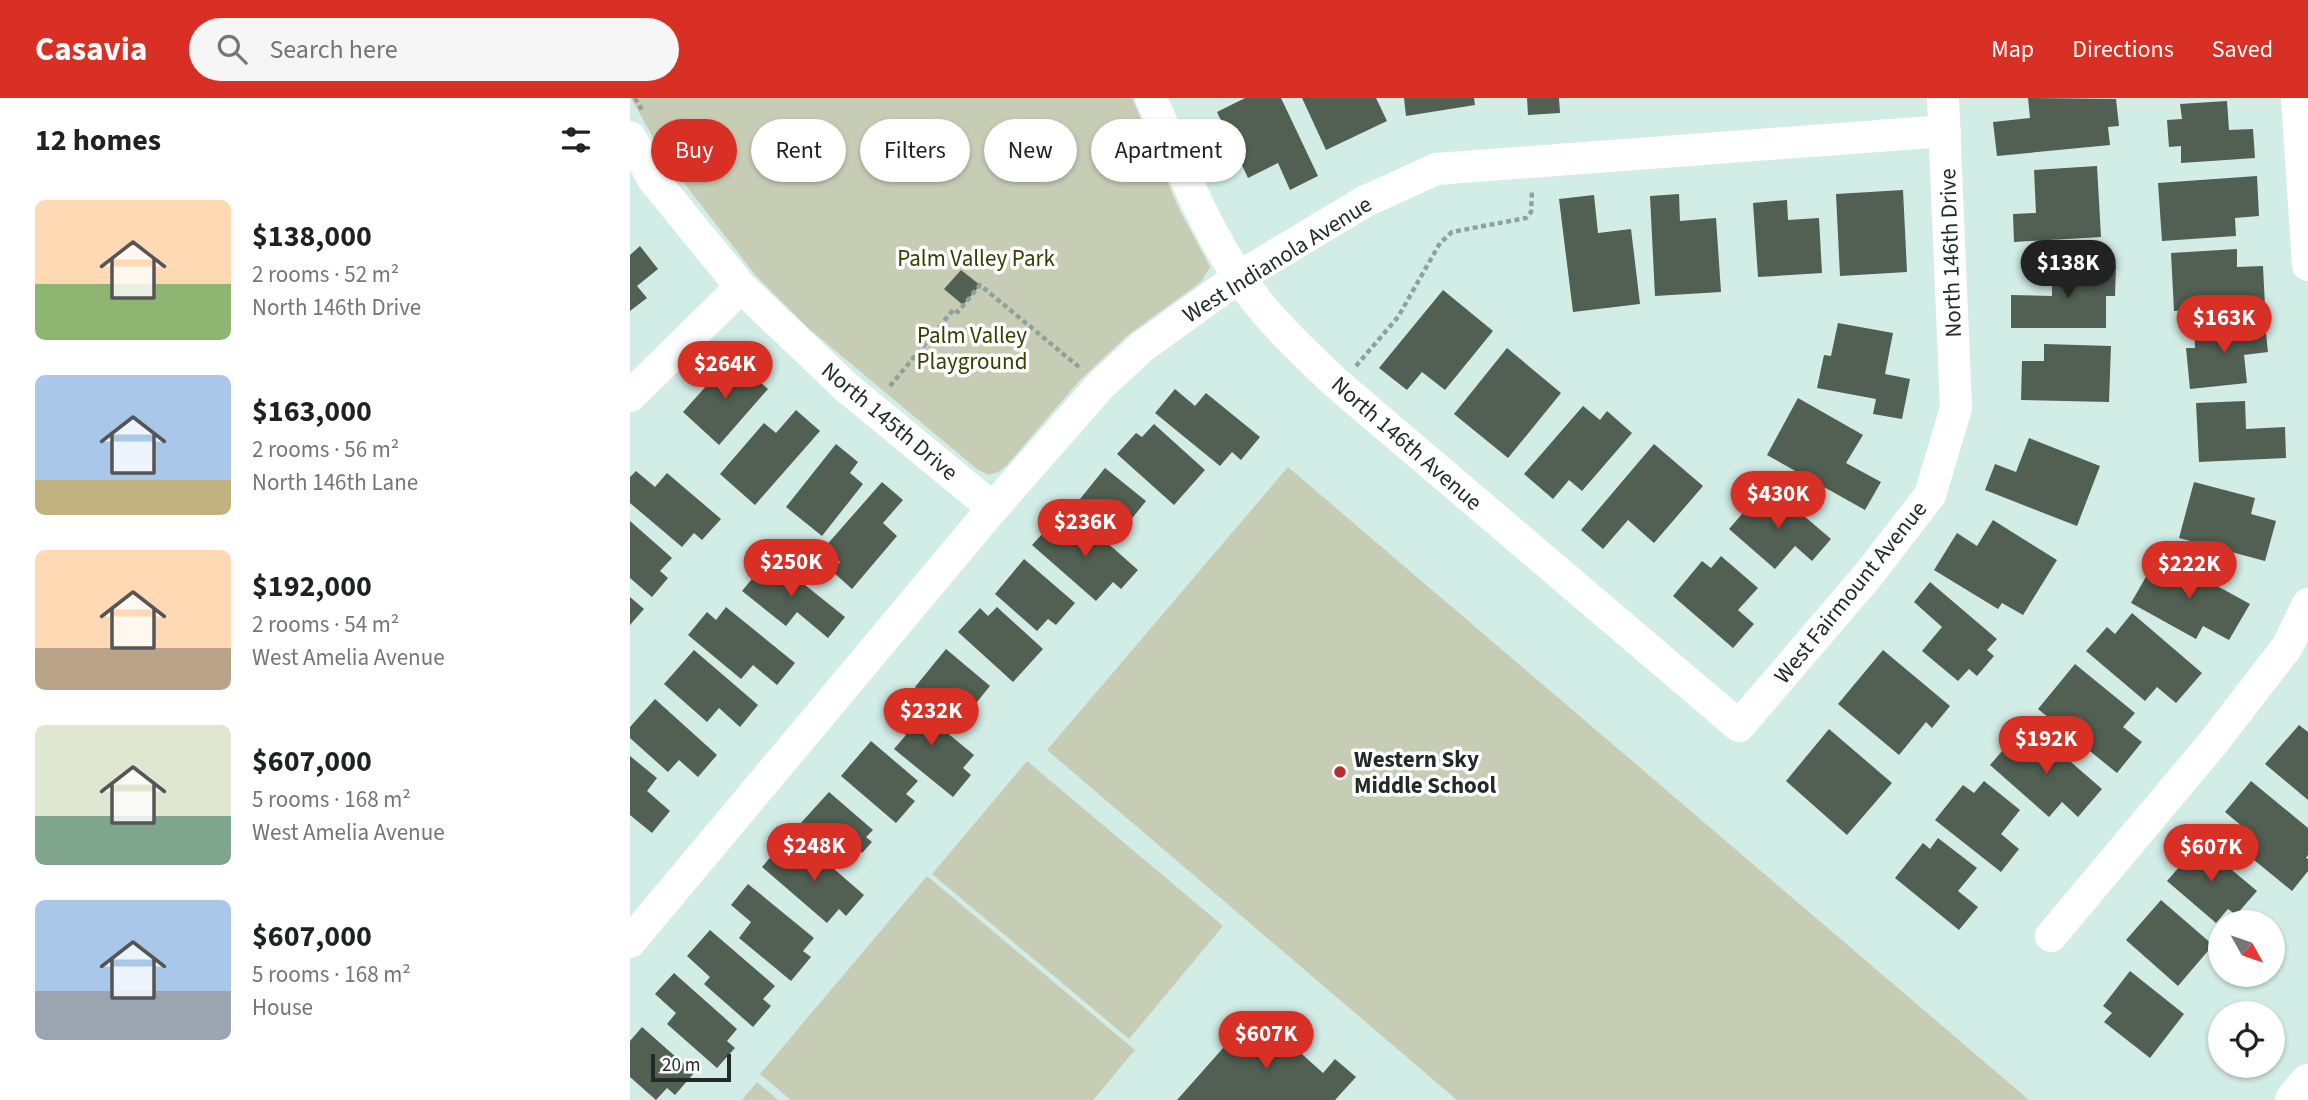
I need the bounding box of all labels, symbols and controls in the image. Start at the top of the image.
search box [189,18,679,81]
text: Casavia [35,26,147,73]
icon: search [213,30,251,68]
text: Search here [269,31,398,68]
text: Map [1991,32,2034,67]
text: Directions [2072,32,2174,67]
text: Saved [2212,32,2273,67]
text: 12 homes [35,119,161,162]
chip: Buy [651,119,737,182]
chip: Rent [751,119,846,182]
chip: Filters [860,119,970,182]
chip: New [984,119,1077,182]
chip: Apartment [1091,119,1246,182]
icon: filters [557,121,595,159]
street label: North 146th Drive [1931,168,1970,338]
street label: West Indianola Avenue [1176,188,1378,331]
text: $138,000 [252,215,372,258]
icon: home [91,228,175,312]
pin: $138K [2019,240,2117,300]
park label: Palm Valley Park [897,242,1055,275]
text: $138K [2037,246,2099,279]
text: 2 rooms · 52 m² [252,258,399,291]
text: North 146th Drive [252,291,421,324]
pin: $163K [2175,296,2273,355]
text: $163K [2193,301,2255,334]
park label: Palm Valley Playground [917,319,1027,378]
pin: $264K [676,342,774,401]
text: $264K [694,347,756,380]
street label: North 145th Drive [814,354,965,488]
street label: North 146th Avenue [1324,369,1489,518]
text: $163,000 [252,390,372,433]
icon: home [91,403,175,487]
text: 2 rooms · 56 m² [252,433,399,466]
text: North 146th Lane [252,466,418,499]
pin: $430K [1729,472,1827,531]
text: $430K [1747,477,1809,510]
street label: West Fairmount Avenue [1766,494,1935,691]
pin: $236K [1036,500,1134,559]
text: $236K [1054,505,1116,538]
pin: $250K [742,540,840,599]
pin: $222K [2140,542,2238,601]
text: $250K [760,545,822,578]
text: $222K [2158,547,2220,580]
text: $192,000 [252,565,372,608]
icon: home [91,578,175,662]
text: 2 rooms · 54 m² [252,608,399,641]
text: West Amelia Avenue [252,641,445,674]
pin: $232K [882,688,980,748]
text: $232K [900,694,962,727]
pin: $192K [1997,716,2095,776]
text: $192K [2015,722,2077,755]
text: $607,000 [252,740,372,783]
place label: Western Sky Middle School [1354,743,1497,802]
icon: home [91,753,175,837]
marker: Western Sky Middle School [1332,764,1348,780]
text: 5 rooms · 168 m² [252,783,411,816]
text: West Amelia Avenue [252,816,445,849]
pin: $248K [765,824,863,883]
pin: $607K [2162,824,2260,884]
text: $248K [783,829,845,862]
text: $607K [2180,830,2242,863]
north arrow [2208,910,2286,987]
map controls [2208,910,2285,1078]
text: $607,000 [252,915,372,958]
icon: home [91,928,175,1012]
text: 5 rooms · 168 m² [252,958,411,991]
text: House [252,991,313,1024]
button: locate [2208,1001,2285,1078]
pin: $607K [1217,1012,1315,1071]
text: $607K [1235,1017,1297,1050]
scale bar [651,1051,732,1083]
text: 20 m [662,1052,700,1079]

